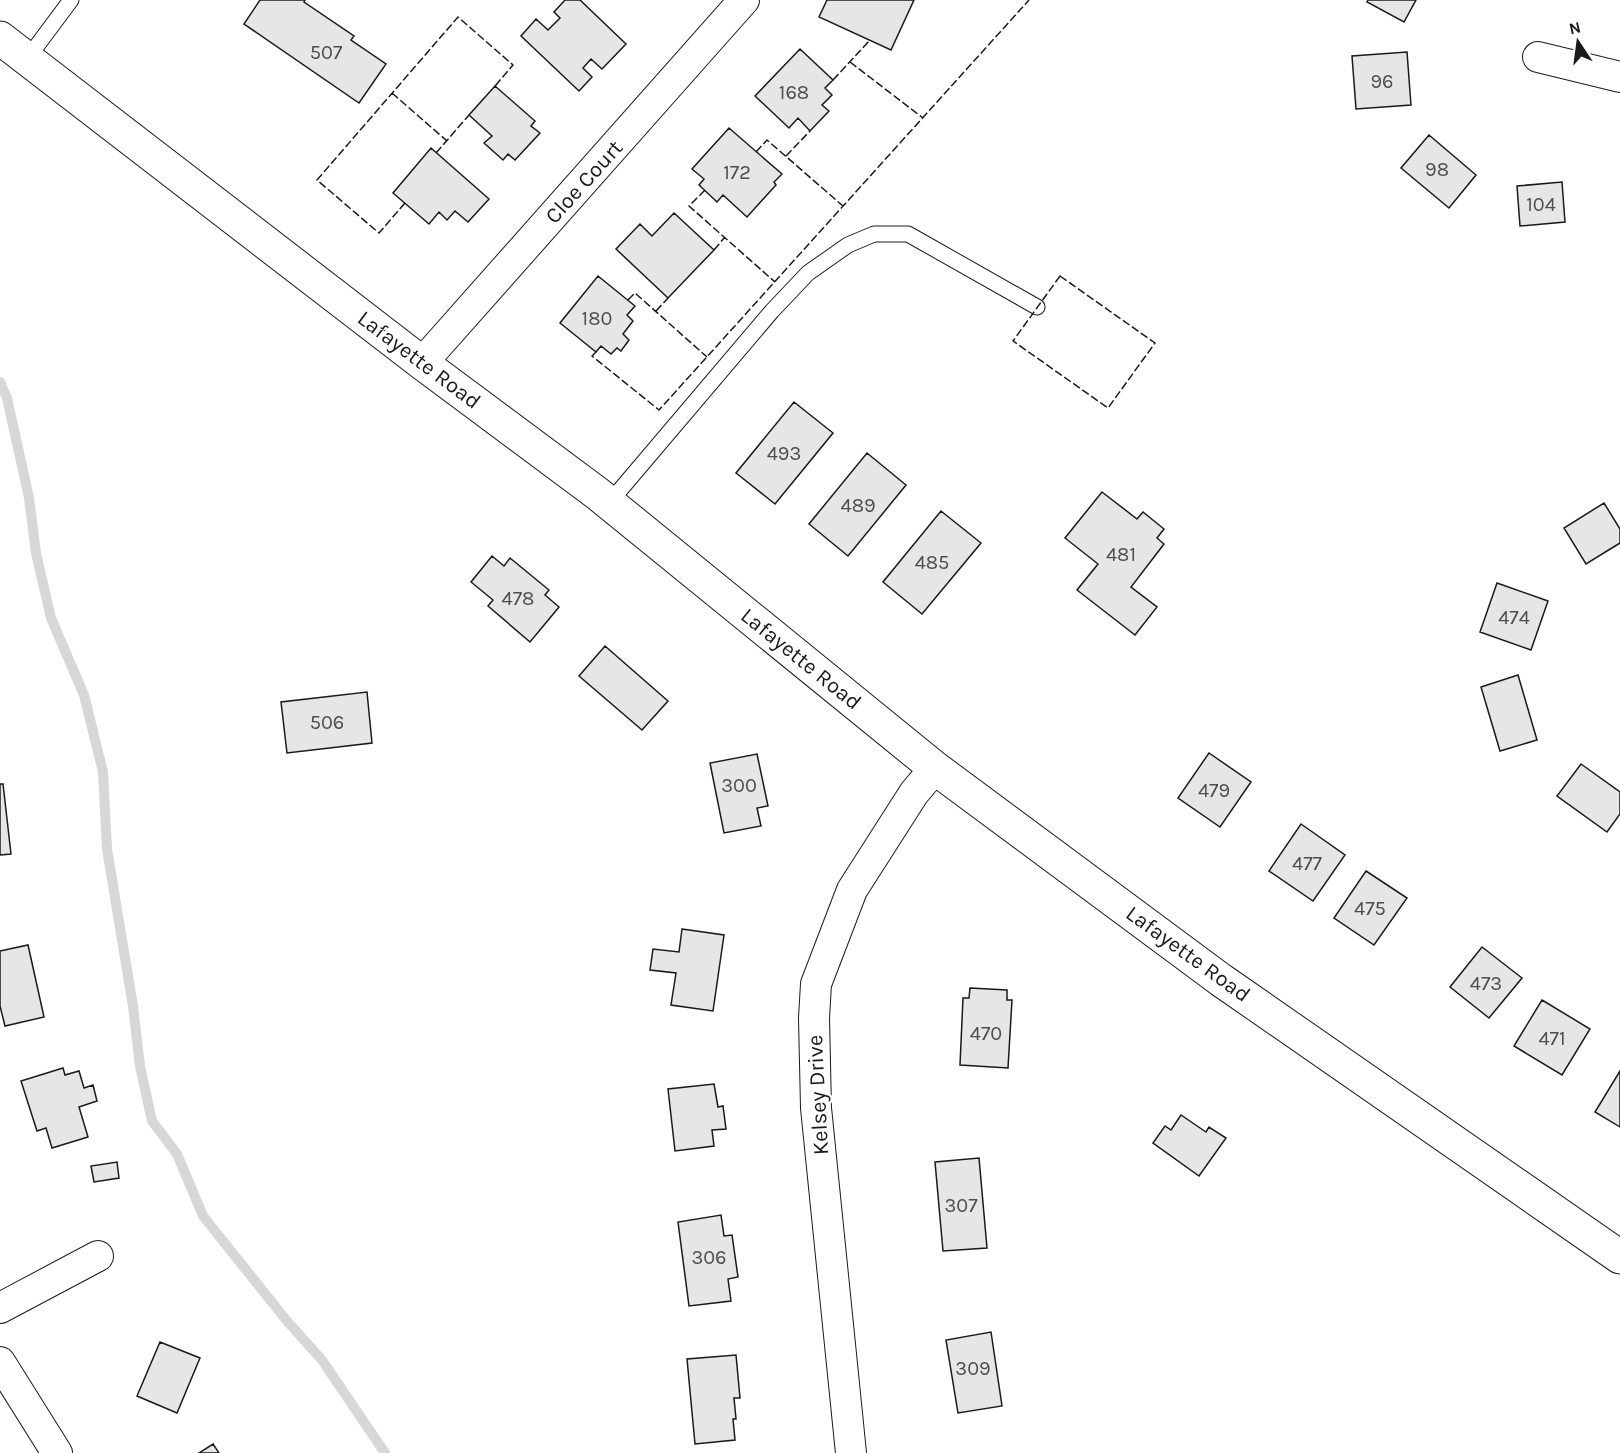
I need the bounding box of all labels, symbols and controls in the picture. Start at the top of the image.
north arrow [1548,12,1608,72]
text: N [1567,17,1582,38]
house number: 507 [310,41,343,64]
house number: 96 [1370,70,1394,93]
house number: 168 [779,81,809,104]
street label: Cloe Court [540,135,628,229]
house number: 98 [1425,158,1449,181]
house number: 172 [723,161,751,184]
house number: 104 [1526,193,1556,216]
street label: Lafayette Road [352,305,486,415]
house number: 180 [582,307,612,330]
house number: 493 [767,442,801,465]
house number: 489 [840,494,876,517]
house number: 481 [1106,543,1136,566]
house number: 485 [915,551,949,574]
house number: 478 [502,587,534,610]
street label: Lafayette Road [736,603,866,715]
house number: 474 [1498,606,1530,629]
house number: 506 [310,711,344,734]
house number: 300 [721,774,757,797]
house number: 479 [1198,779,1230,802]
house number: 477 [1292,852,1323,875]
house number: 475 [1354,897,1386,920]
street label: Lafayette Road [1121,900,1255,1008]
house number: 473 [1470,972,1502,995]
house number: 470 [970,1022,1002,1045]
house number: 471 [1538,1027,1566,1050]
street label: Kelsey Drive [802,1034,834,1156]
house number: 307 [944,1194,978,1217]
house number: 306 [691,1246,727,1269]
house number: 309 [955,1357,991,1380]

